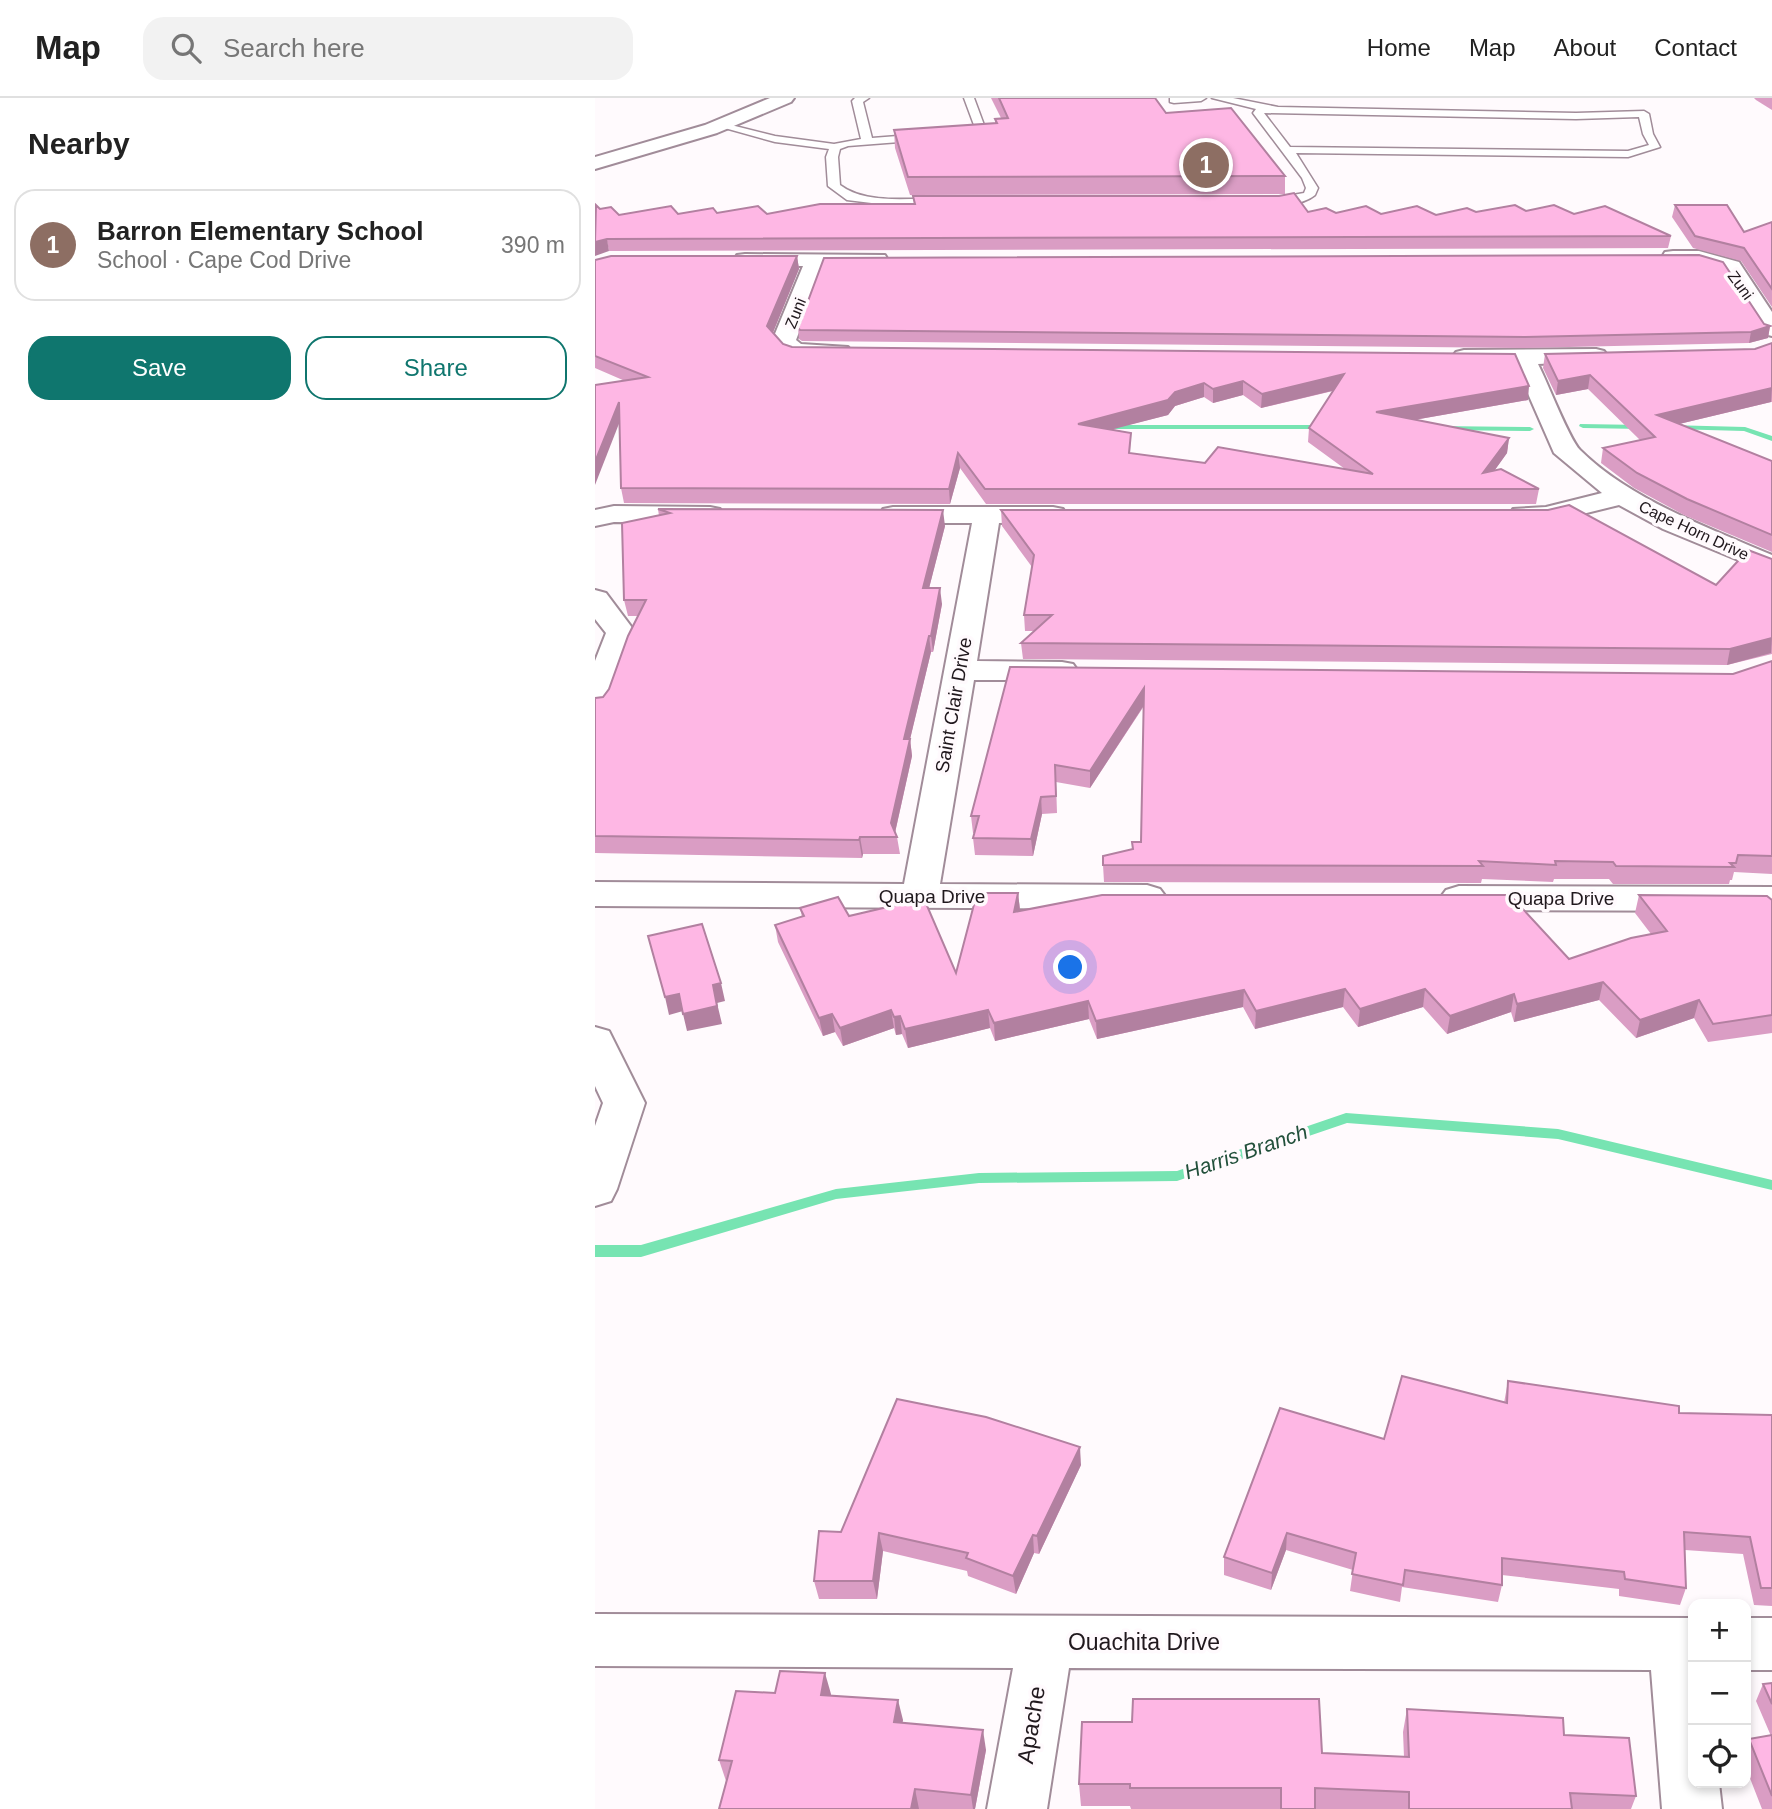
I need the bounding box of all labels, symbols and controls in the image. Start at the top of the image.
search box [143,17,633,80]
text: Map [35,29,101,66]
icon: search [167,29,205,67]
text: Search here [223,33,365,63]
text: Home [1367,34,1431,61]
text: Map [1469,34,1516,61]
text: About [1554,34,1616,61]
text: Contact [1654,34,1737,61]
text: Nearby [28,127,130,160]
pin: 1 [1183,139,1229,191]
text: Barron Elementary School [97,216,424,246]
text: 1 [47,232,59,258]
text: 390 m [501,232,565,258]
text: School · Cape Cod Drive [97,247,351,273]
street label: Zuni [1725,268,1757,303]
street label: Zuni [782,296,809,331]
button: Save [28,336,291,400]
button: Share [305,336,567,400]
street label: Cape Horn Drive [1636,498,1751,563]
street label: Saint Clair Drive [931,636,976,775]
street label: Quapa Drive [879,886,985,907]
street label: Quapa Drive [1508,888,1614,909]
your location [1053,950,1087,984]
water label: Harris Branch [1181,1120,1310,1183]
map controls [1688,1599,1751,1788]
button: + [1688,1599,1751,1662]
street label: Ouachita Drive [1068,1629,1220,1655]
button: − [1688,1662,1751,1725]
street label: Apache [1012,1684,1050,1766]
button: locate [1688,1725,1751,1788]

